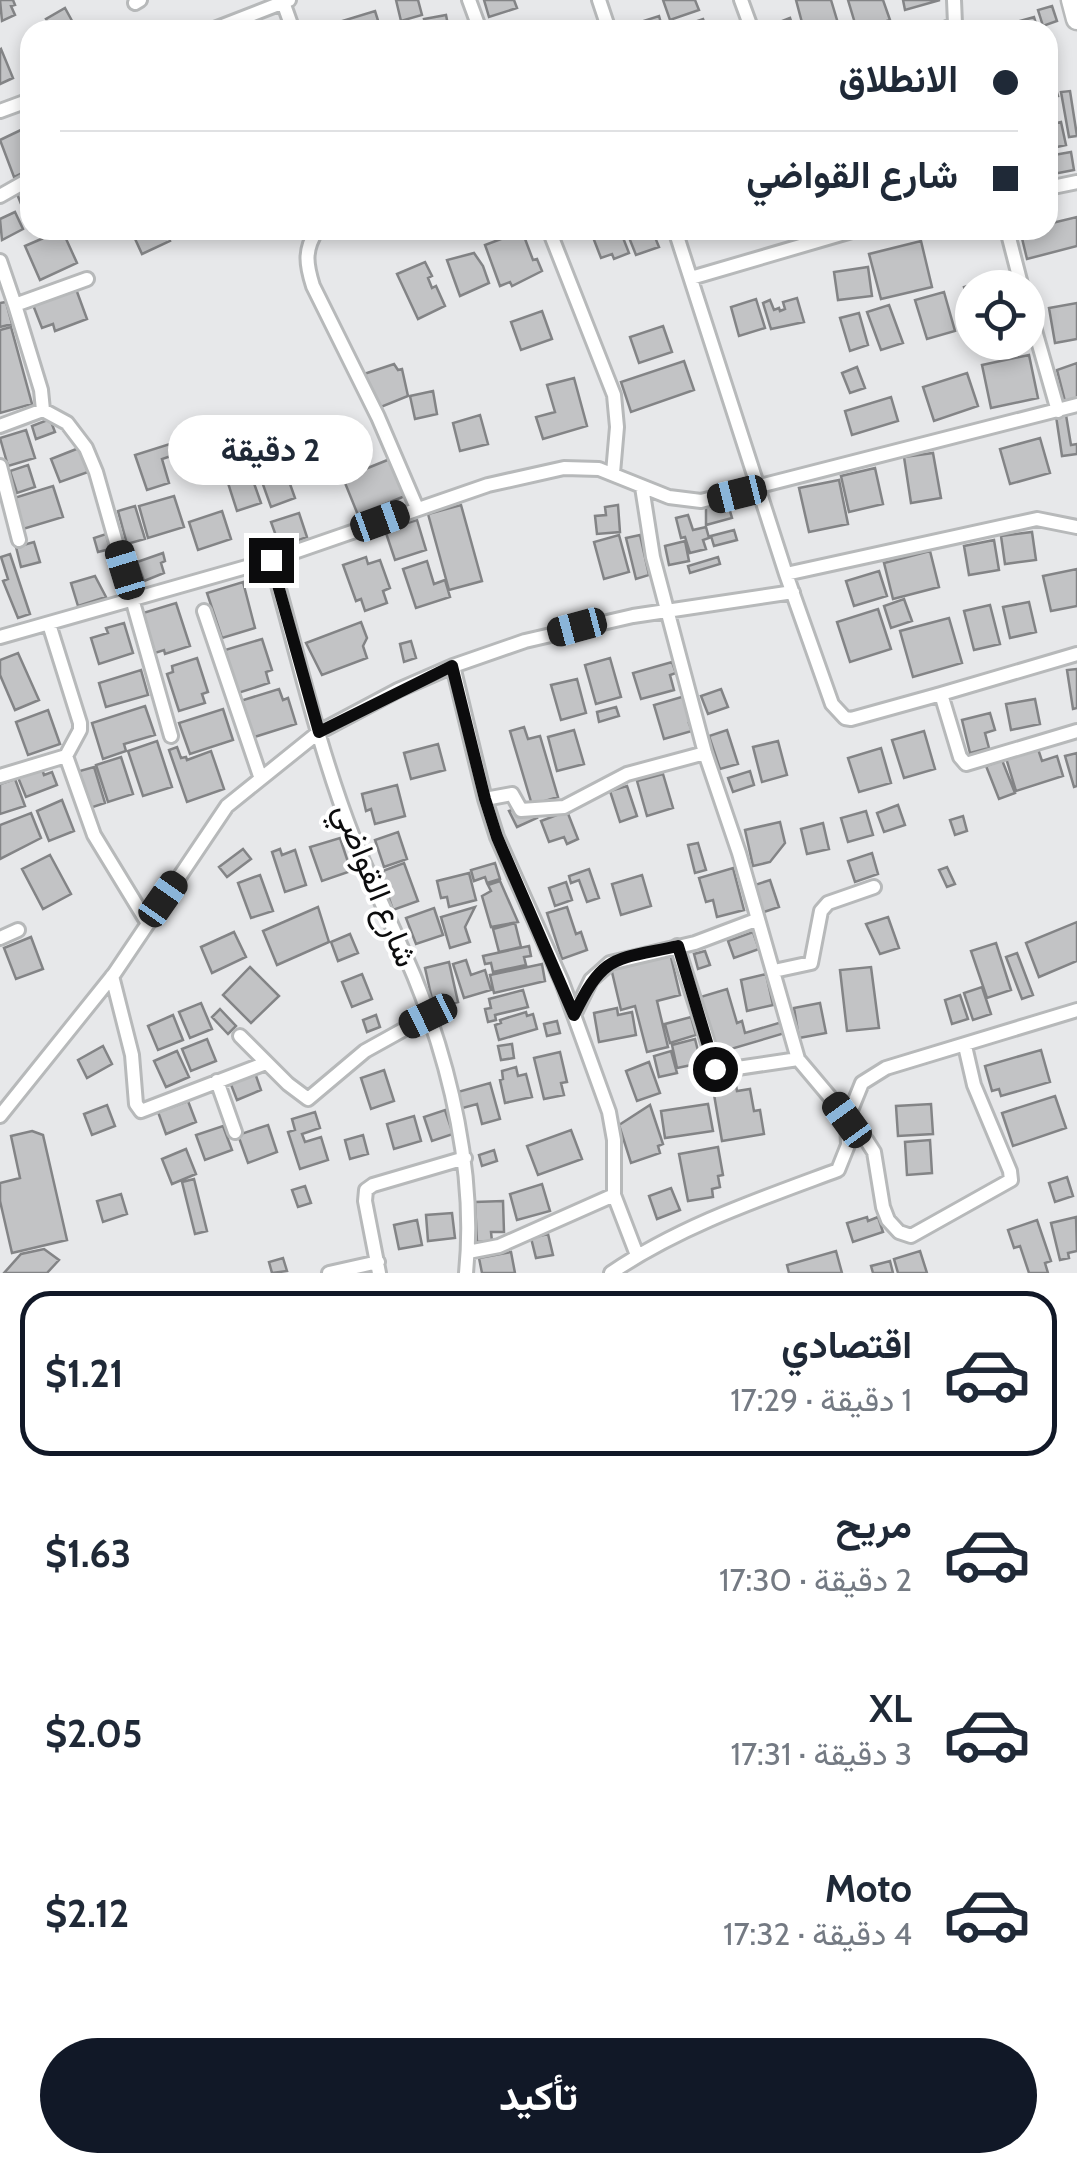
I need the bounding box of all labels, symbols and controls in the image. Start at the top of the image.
text: الانطلاق [839,55,958,102]
text: شارع القواضي [746,151,958,198]
map controls [955,270,1045,360]
button: locate [955,270,1045,360]
callout: 2 دقيقة [168,415,374,485]
text: 2 دقيقة [221,430,320,469]
car [704,472,770,516]
car [347,497,413,545]
car [102,537,148,603]
route end [249,538,294,583]
car [544,605,610,649]
street label: شارع القواضي [319,797,427,975]
car [134,866,192,932]
car [394,989,462,1043]
route start [693,1047,738,1092]
car [817,1087,877,1153]
text: اقتصادي [781,1321,912,1368]
icon: car [942,1329,1032,1419]
text: $1.21 [45,1350,124,1397]
text: 1 دقيقة · 17:29 [730,1380,912,1419]
text: مريح [836,1501,912,1548]
icon: car [942,1509,1032,1599]
text: $1.63 [45,1530,131,1577]
text: 2 دقيقة · 17:30 [719,1560,912,1599]
text: XL [869,1685,912,1732]
icon: car [942,1689,1032,1779]
text: $2.05 [45,1710,142,1757]
text: 3 دقيقة · 17:31 [730,1734,912,1773]
text: Moto [825,1865,912,1912]
icon: car [942,1869,1032,1959]
text: $2.12 [45,1890,129,1937]
text: 4 دقيقة · 17:32 [723,1914,912,1953]
button: تأكيد [40,2038,1037,2153]

